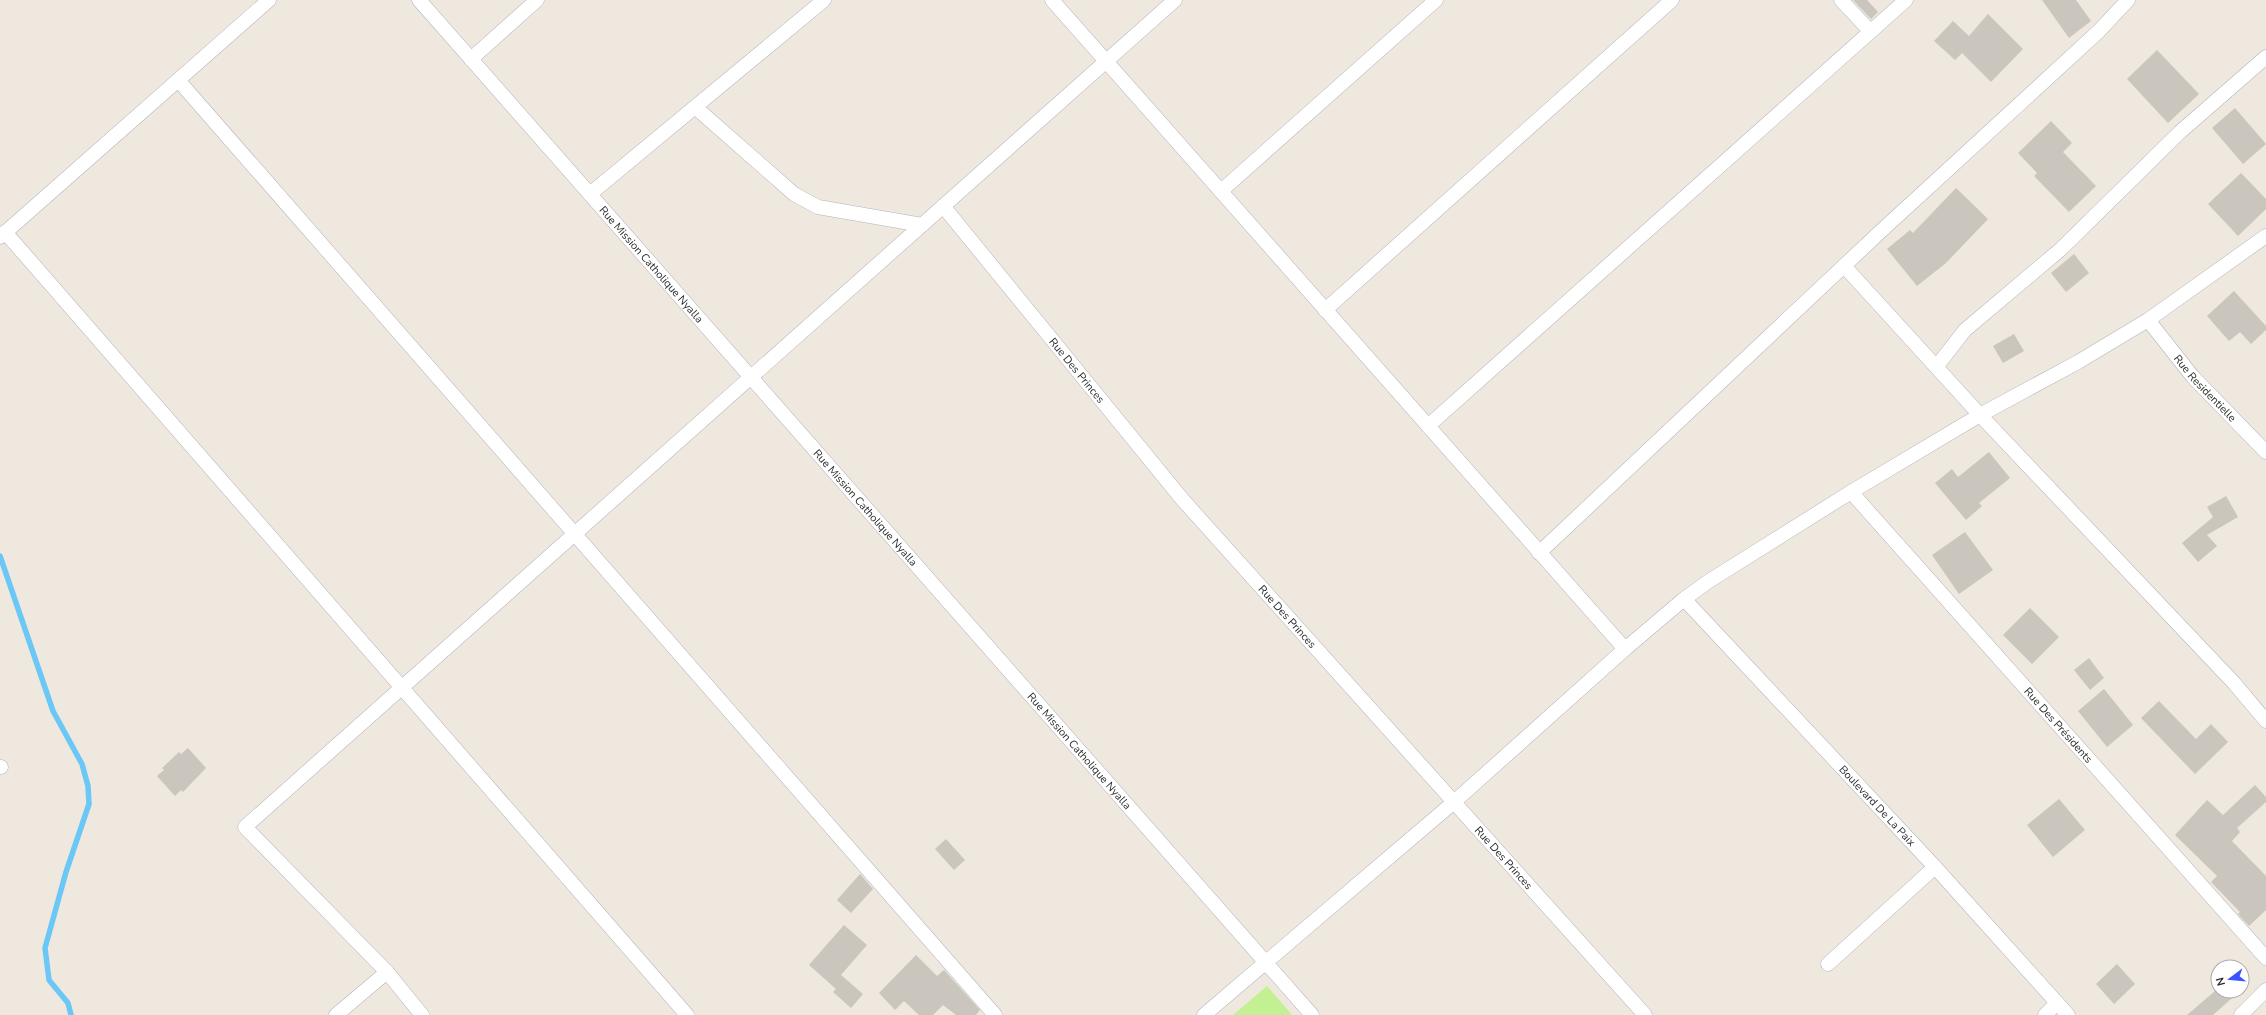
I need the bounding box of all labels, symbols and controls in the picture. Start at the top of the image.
street label: Rue Mission Catholique Nyalla [596,203,707,326]
street label: Rue Des Princes [1046,334,1108,406]
street label: Rue Residentielle [2171,351,2240,425]
street label: Rue Mission Catholique Nyalla [810,446,921,569]
street label: Rue Des Princes [1255,582,1320,651]
street label: Rue Des Présidents [2021,684,2096,766]
street label: Rue Mission Catholique Nyalla [1024,689,1135,812]
street label: Boulevard De La Paix [1836,762,1919,849]
street label: Rue Des Princes [1471,823,1536,892]
north arrow [2210,959,2250,999]
text: N [2213,976,2229,988]

